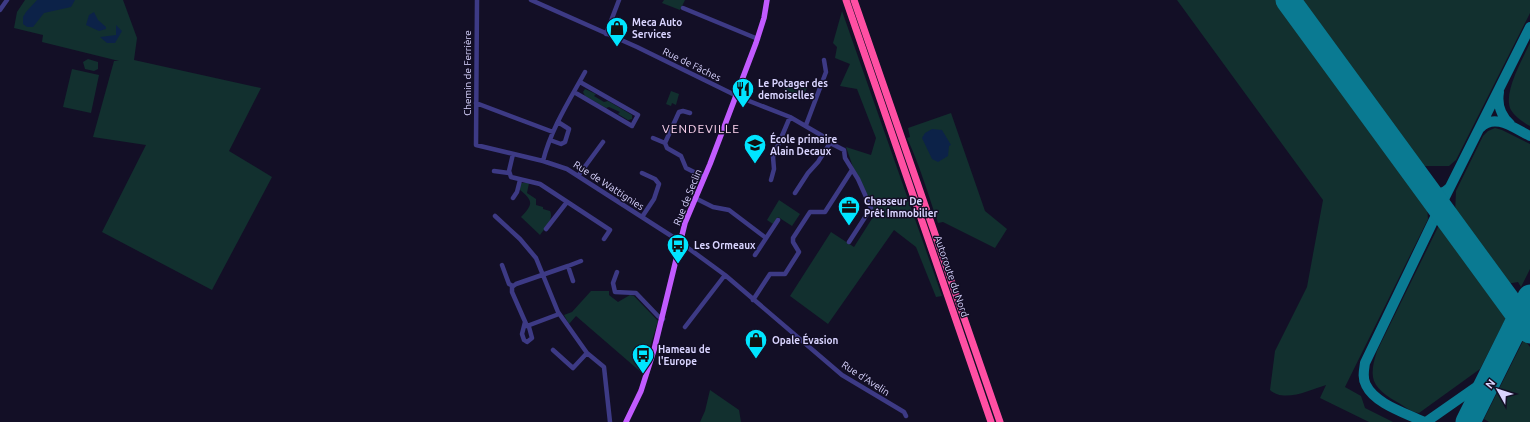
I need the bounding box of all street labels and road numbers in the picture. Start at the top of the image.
street label: Chemin de Ferrière [462,30,473,116]
street label: Rue de Fâches [661,46,723,83]
street label: Rue de Wattignies [571,159,646,212]
street label: Rue de Seclin [671,167,704,227]
street label: Autoroute du Nord [932,234,971,319]
street label: Rue d'Avelin [840,359,892,398]

